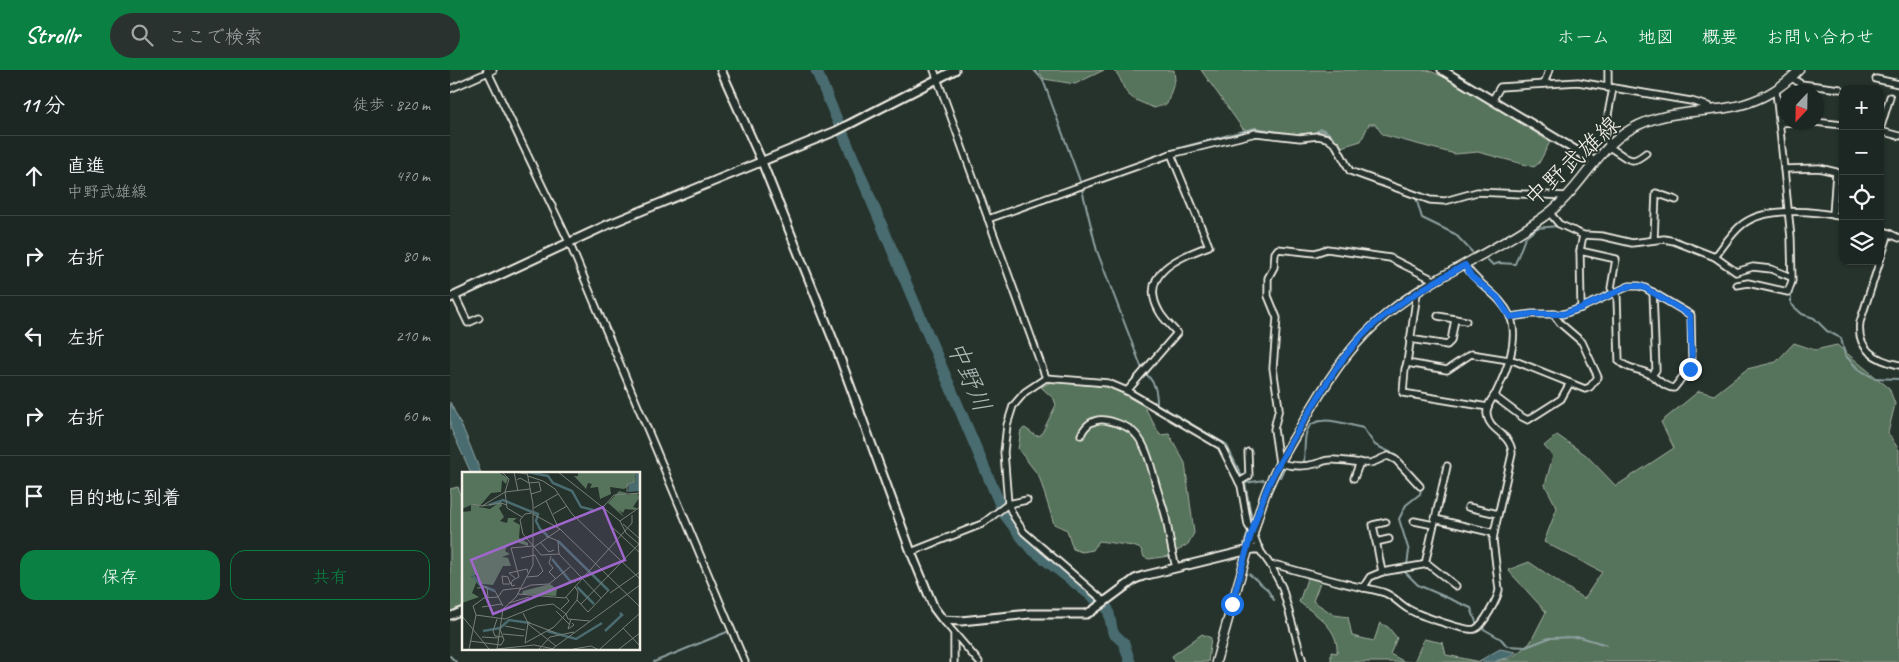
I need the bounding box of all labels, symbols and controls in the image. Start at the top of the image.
search box [110,13,460,58]
text: Strollr [25,20,80,50]
icon: search [128,21,156,49]
text: ここで検索 [168,25,263,49]
text: ホーム [1557,26,1610,48]
text: 地図 [1638,26,1674,48]
text: 概要 [1702,26,1738,48]
text: お問い合わせ [1766,26,1874,48]
north arrow [1779,85,1824,130]
map controls [1839,85,1884,265]
button: + [1839,85,1884,130]
text: 11 分 [20,92,65,118]
text: 徒歩 · 820 m [353,95,430,115]
street label: 中野武雄線 [1518,109,1626,213]
button: − [1839,130,1884,175]
text: 直進 [67,154,105,178]
icon: ahead [20,162,48,190]
text: 470 m [396,166,430,186]
button: locate [1839,175,1884,220]
text: 中野武雄線 [67,182,147,202]
button: layers [1839,220,1884,265]
icon: right [20,242,48,270]
text: 右折 [67,246,105,270]
text: 80 m [403,246,430,266]
icon: left [20,322,48,350]
text: 左折 [67,326,105,350]
text: 210 m [396,326,430,346]
water label: 中野川 [940,336,998,417]
route end [1679,358,1702,381]
icon: right [20,402,48,430]
text: 右折 [67,406,105,430]
text: 60 m [403,406,430,426]
inset map [462,472,640,650]
icon: arrive [20,482,48,510]
text: 目的地に到着 [67,486,181,510]
button: 保存 [20,550,220,600]
button: 共有 [230,550,430,600]
route start [1221,593,1244,616]

